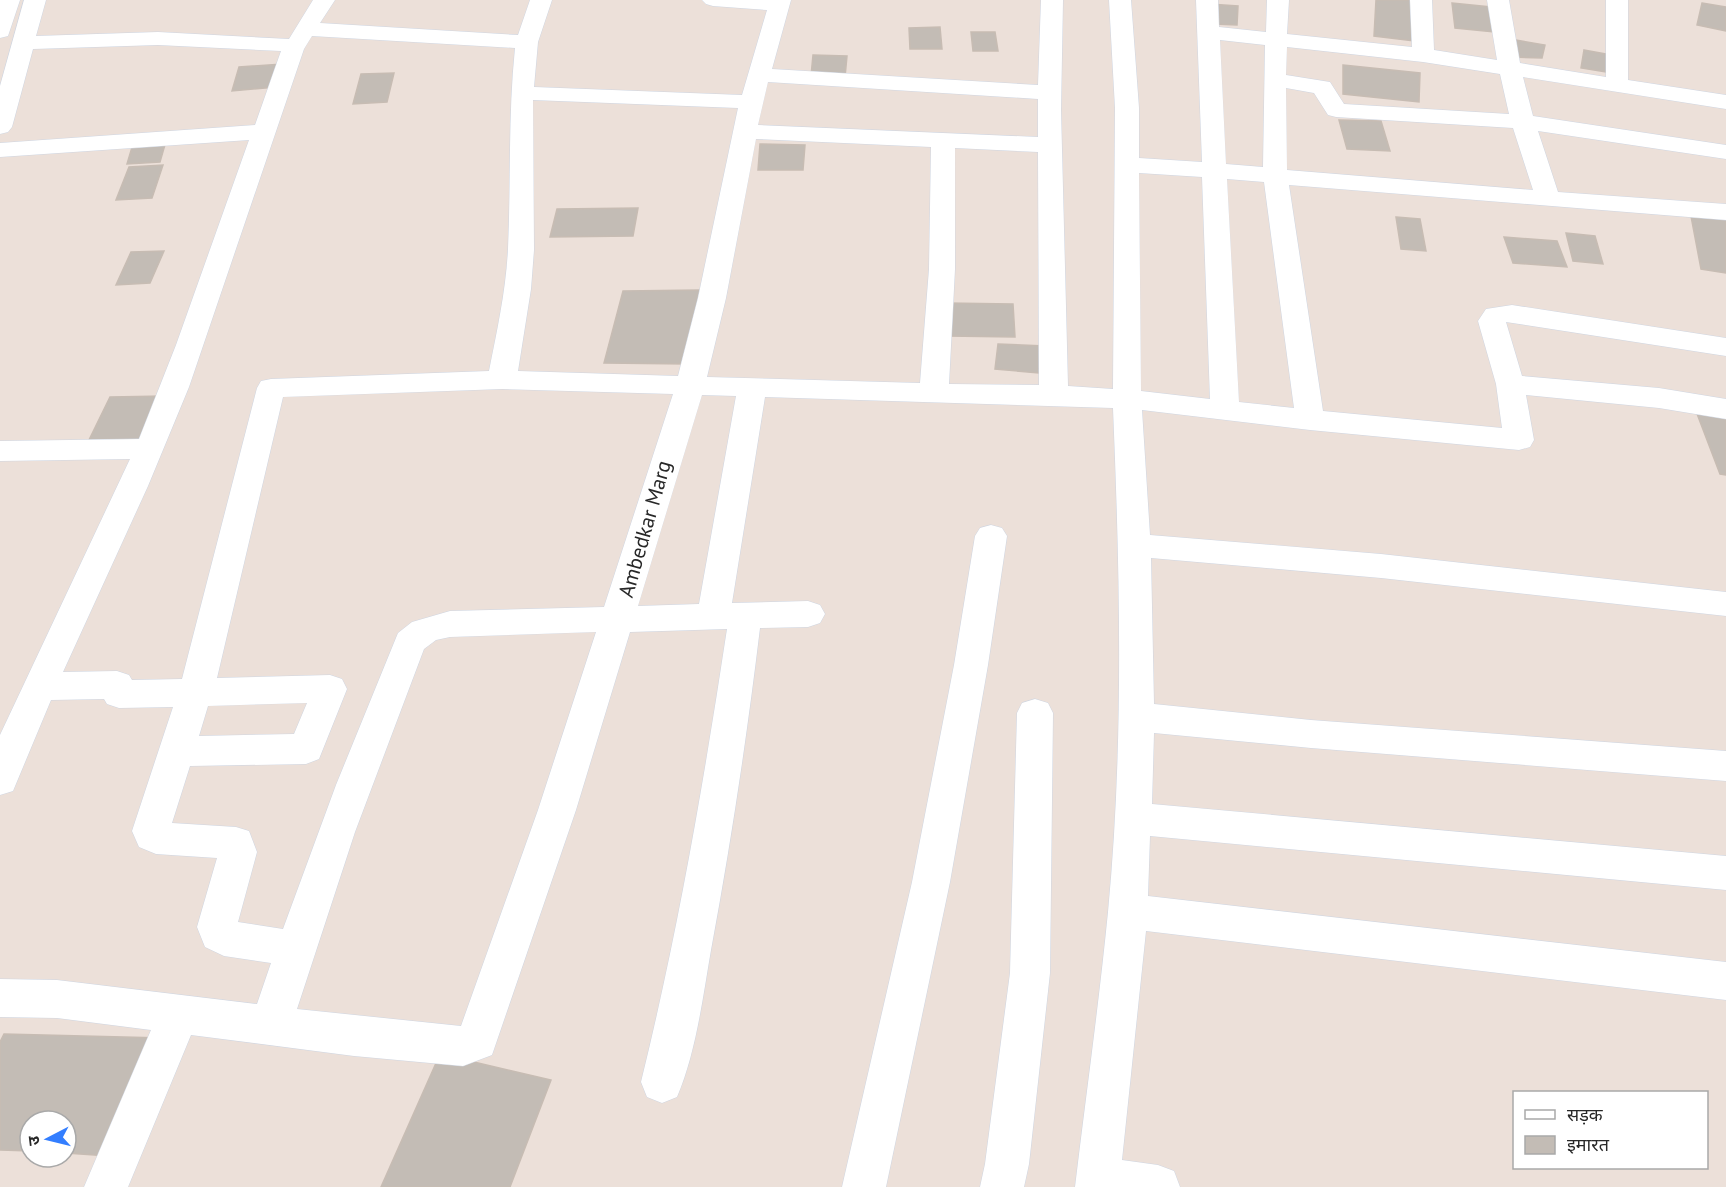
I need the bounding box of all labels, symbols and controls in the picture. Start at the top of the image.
street label: Ambedkar Marg [612,457,677,601]
legend [1513,1091,1708,1169]
text: सड़क [1567,1103,1604,1126]
north arrow [18,1109,78,1169]
text: इमारत [1567,1133,1610,1156]
text: उ [23,1134,44,1147]

